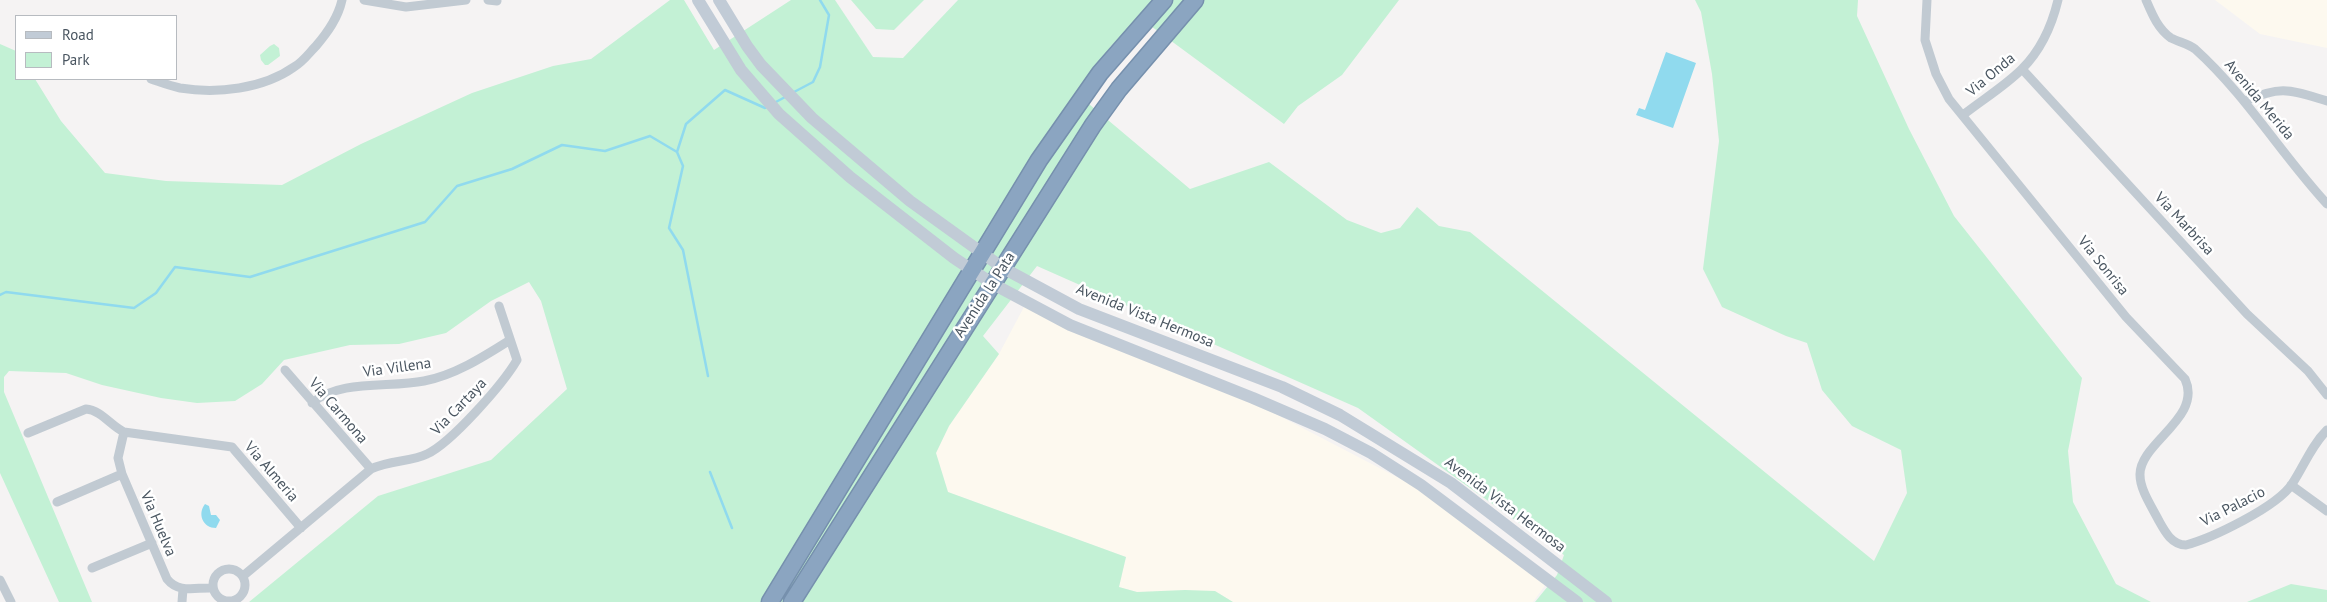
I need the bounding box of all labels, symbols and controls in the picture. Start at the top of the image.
legend [15,15,178,80]
text: Road [62,25,94,44]
street label: Via Onda [1963,49,2019,101]
text: Park [62,50,90,69]
street label: Avenida Merida [2220,56,2298,144]
street label: Via Marbrisa [2150,189,2218,259]
street label: Via Sonrisa [2074,233,2132,299]
street label: Avenida la Pata [951,249,1019,341]
street label: Avenida Vista Hermosa [1074,280,1216,352]
street label: Via Villena [362,354,432,382]
street label: Via Carmona [305,375,371,447]
street label: Via Cartaya [427,375,491,439]
street label: Via Almeria [240,438,302,506]
street label: Avenida Vista Hermosa [1441,454,1569,556]
street label: Via Palacio [2198,483,2268,531]
street label: Via Huelva [136,489,180,559]

